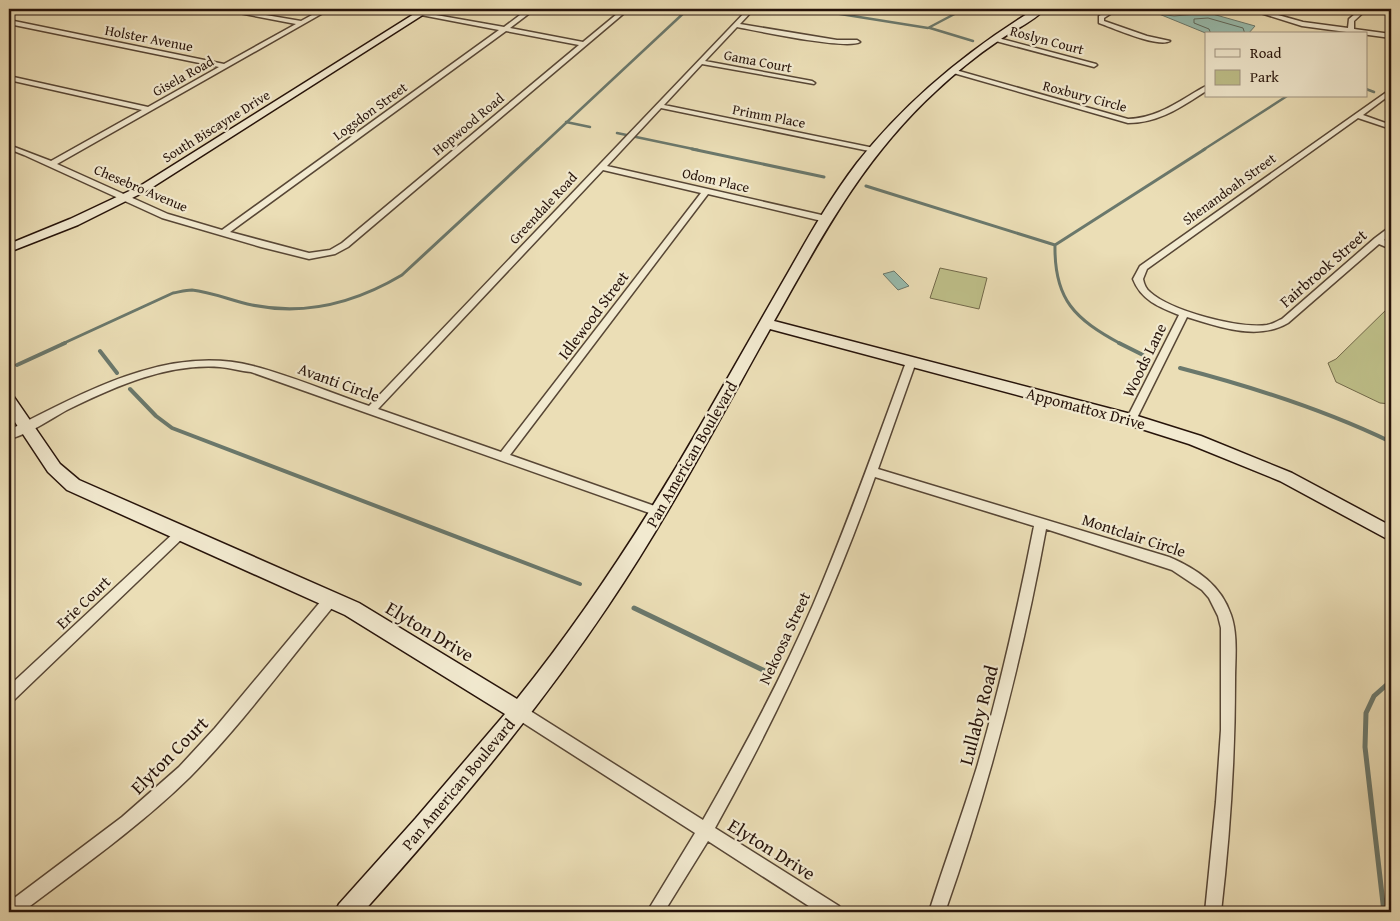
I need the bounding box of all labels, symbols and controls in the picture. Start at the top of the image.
street label: Holster Avenue [103,20,195,56]
street label: Roslyn Court [1008,21,1086,59]
legend [1205,32,1368,98]
text: Road [1250,42,1281,63]
street label: Gama Court [722,45,794,77]
street label: Gisela Road [149,51,218,101]
text: Park [1250,66,1279,87]
street label: Roxbury Circle [1041,75,1130,117]
street label: Logsdon Street [329,77,411,145]
street label: South Biscayne Drive [158,85,274,167]
street label: Hopwood Road [428,88,508,160]
street label: Primm Place [731,99,808,133]
street label: Shenandoah Street [1178,148,1280,230]
street label: Chesebro Avenue [91,159,191,217]
street label: Odom Place [680,163,752,198]
street label: Greendale Road [504,167,582,248]
street label: Fairbrook Street [1274,223,1372,313]
street label: Idlewood Street [552,265,635,364]
street label: Woods Lane [1116,319,1172,401]
street label: Avanti Circle [295,356,383,408]
street label: Pan American Boulevard [639,376,743,532]
street label: Appomattox Drive [1024,381,1148,435]
street label: Montclair Circle [1079,507,1189,563]
street label: Erie Court [50,570,116,634]
street label: Nekoosa Street [752,587,816,688]
street label: Elyton Drive [381,594,479,668]
street label: Lullaby Road [951,661,1005,768]
street label: Elyton Court [124,709,215,800]
street label: Pan American Boulevard [396,713,521,855]
street label: Elyton Drive [723,811,821,887]

